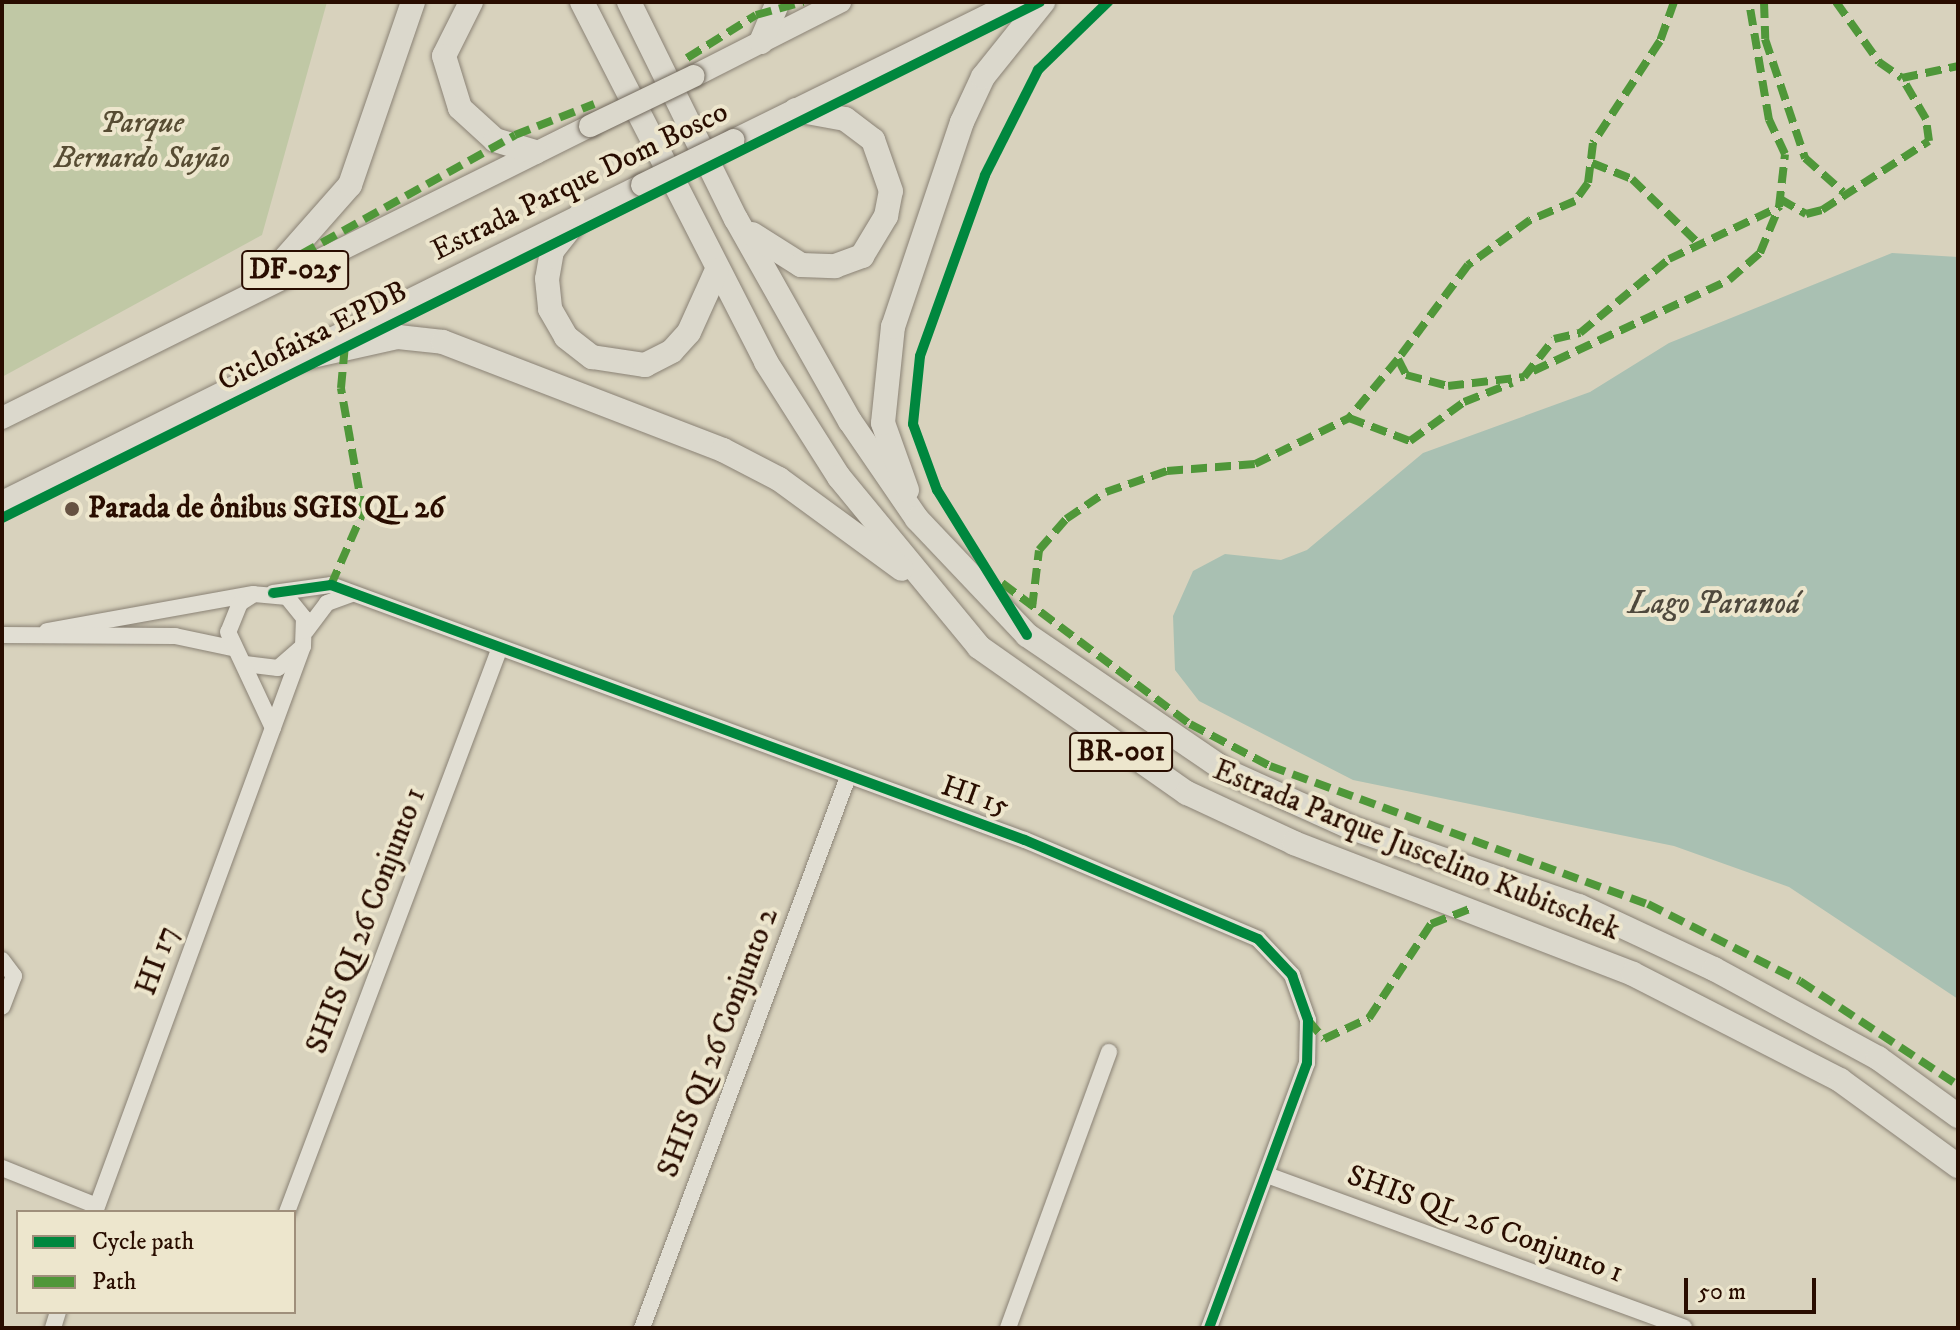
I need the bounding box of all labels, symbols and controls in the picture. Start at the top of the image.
street label: Estrada Parque Dom Bosco [426,95,734,269]
park label: Parque Bernardo Sayão [54,106,230,176]
road number: DF-025 [241,246,349,294]
street label: Ciclofaixa EPDB [212,274,414,400]
place label: Parada de ônibus SGIS QL 26 [88,491,445,527]
marker: Parada de ônibus SGIS QL 26 [63,500,81,518]
water label: Lago Paranoá [1628,585,1800,623]
road number: BR-001 [1069,728,1173,776]
street label: Estrada Parque Juscelino Kubitschek [1207,753,1625,949]
street label: HI 15 [936,769,1014,825]
street label: SHIS QI 26 Conjunto 1 [300,783,434,1059]
street label: SHIS QI 26 Conjunto 2 [651,903,787,1183]
street label: HI 17 [129,922,187,1000]
street label: SHIS QL 26 Conjunto 1 [1342,1158,1628,1292]
legend [16,1210,296,1314]
text: Cycle path [92,1227,194,1257]
scale bar [1688,1262,1820,1312]
text: Path [92,1267,136,1297]
text: 50 m [1698,1277,1746,1307]

